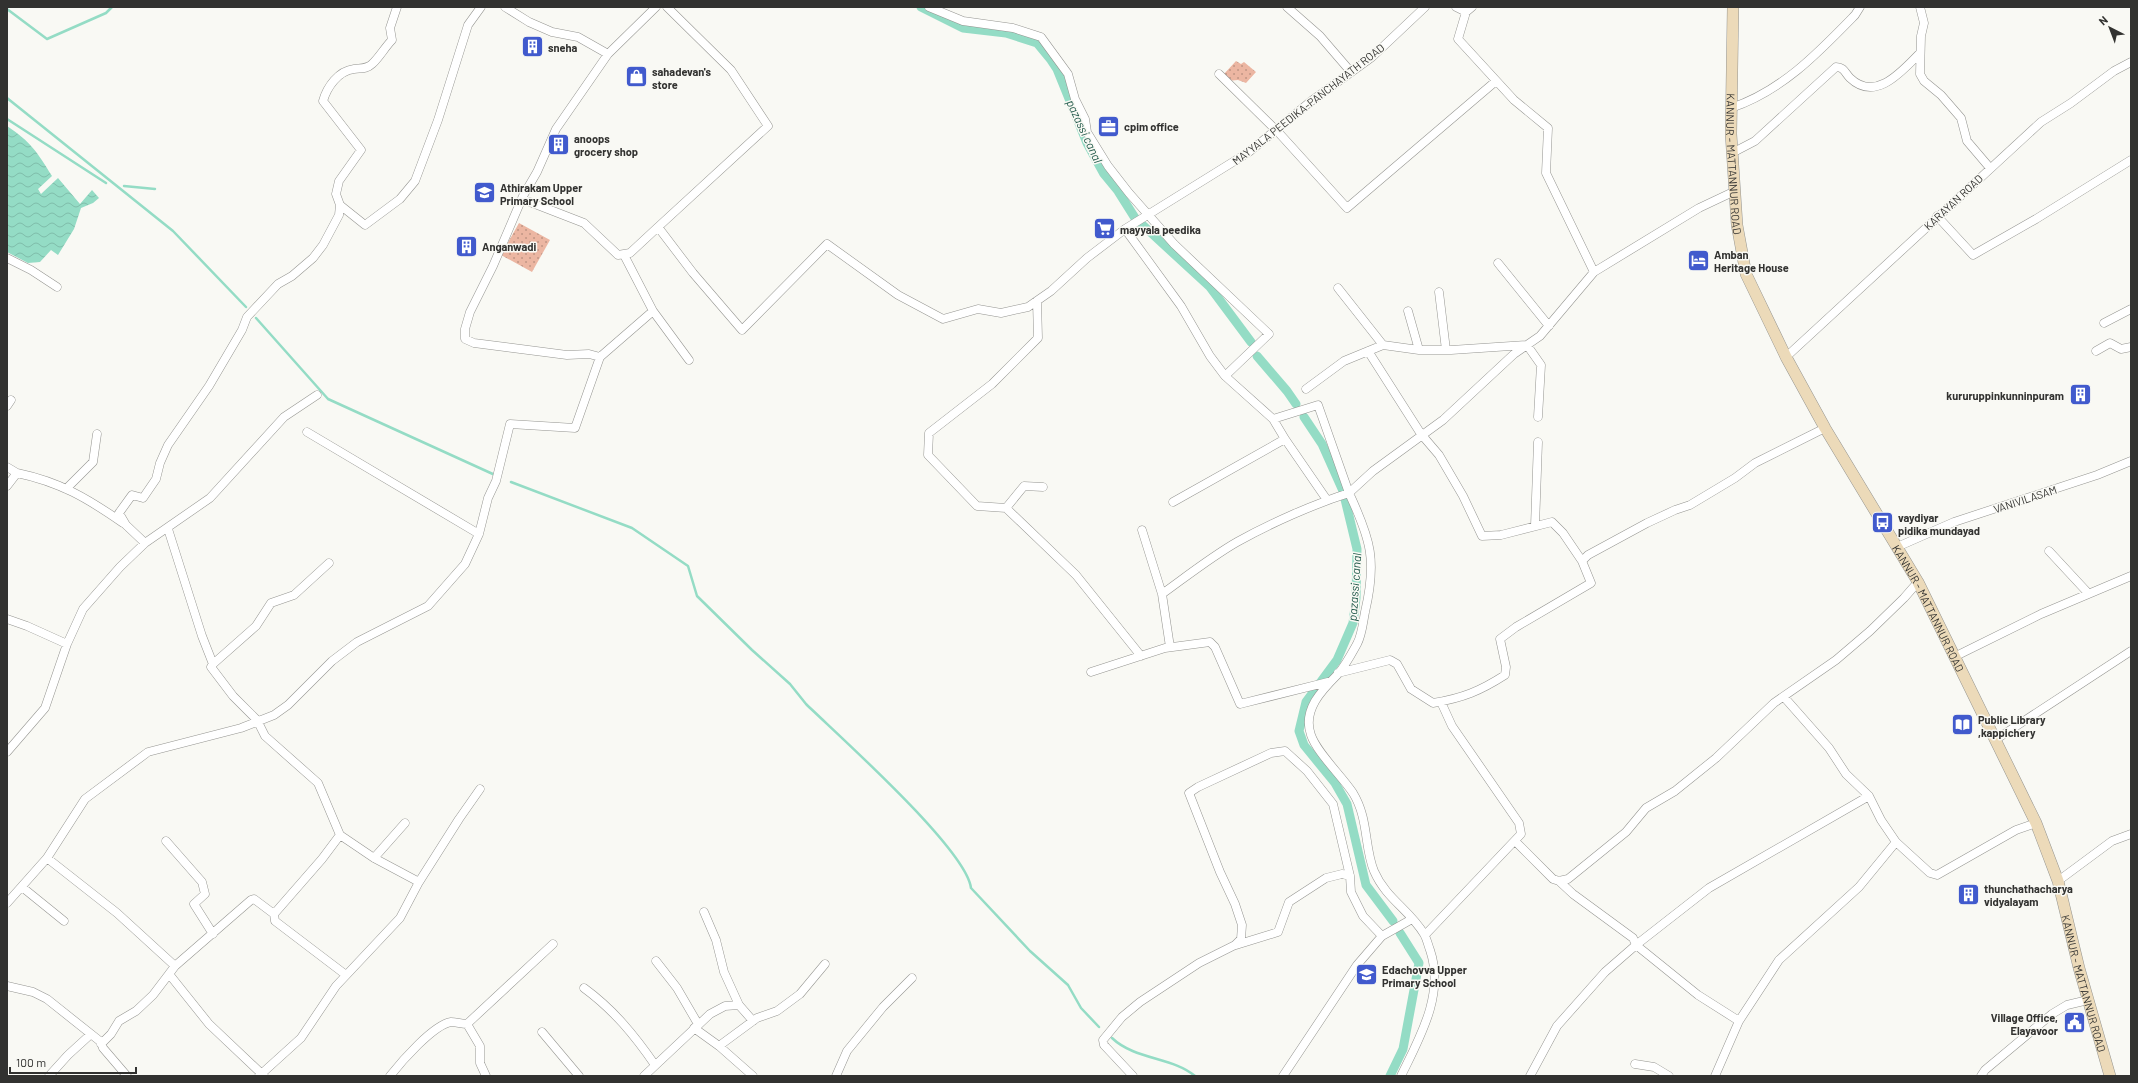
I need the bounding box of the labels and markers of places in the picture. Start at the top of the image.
building icon: sneha [519,34,545,60]
place label: sneha [548,41,578,54]
shop icon: sahadevan's store [623,64,649,90]
place label: sahadevan's store [652,65,711,91]
office icon: cpim office [1096,113,1122,139]
place label: cpim office [1124,120,1179,133]
building icon: anoops grocery shop [545,131,571,157]
place label: anoops grocery shop [574,132,638,158]
school or university icon: Athirakam Upper Primary School [471,180,497,206]
place label: Athirakam Upper Primary School [500,181,583,207]
supermarket icon: mayyala peedika [1092,216,1118,242]
place label: mayyala peedika [1120,223,1201,236]
building icon: Anganwadi [453,233,479,259]
place label: Anganwadi [482,240,536,253]
hotel icon: Amban Heritage House [1685,247,1711,273]
place label: Amban Heritage House [1714,248,1789,274]
building icon: kururuppinkunninpuram [2067,382,2093,408]
place label: kururuppinkunninpuram [1946,389,2064,402]
bus stop icon: vaydiyar pidika mundayad [1869,510,1895,536]
place label: vaydiyar pidika mundayad [1898,511,1980,537]
library icon: Public Library ,kappichery [1949,712,1975,738]
place label: Public Library ,kappichery [1978,713,2046,739]
building icon: thunchathacharya vidyalayam [1955,881,1981,907]
place label: thunchathacharya vidyalayam [1984,882,2073,908]
school or university icon: Edachovva Upper Primary School [1354,962,1380,988]
place label: Edachovva Upper Primary School [1382,963,1468,989]
public building icon: Village Office, Elayavoor [2061,1010,2087,1036]
place label: Village Office, Elayavoor [1991,1011,2059,1037]

